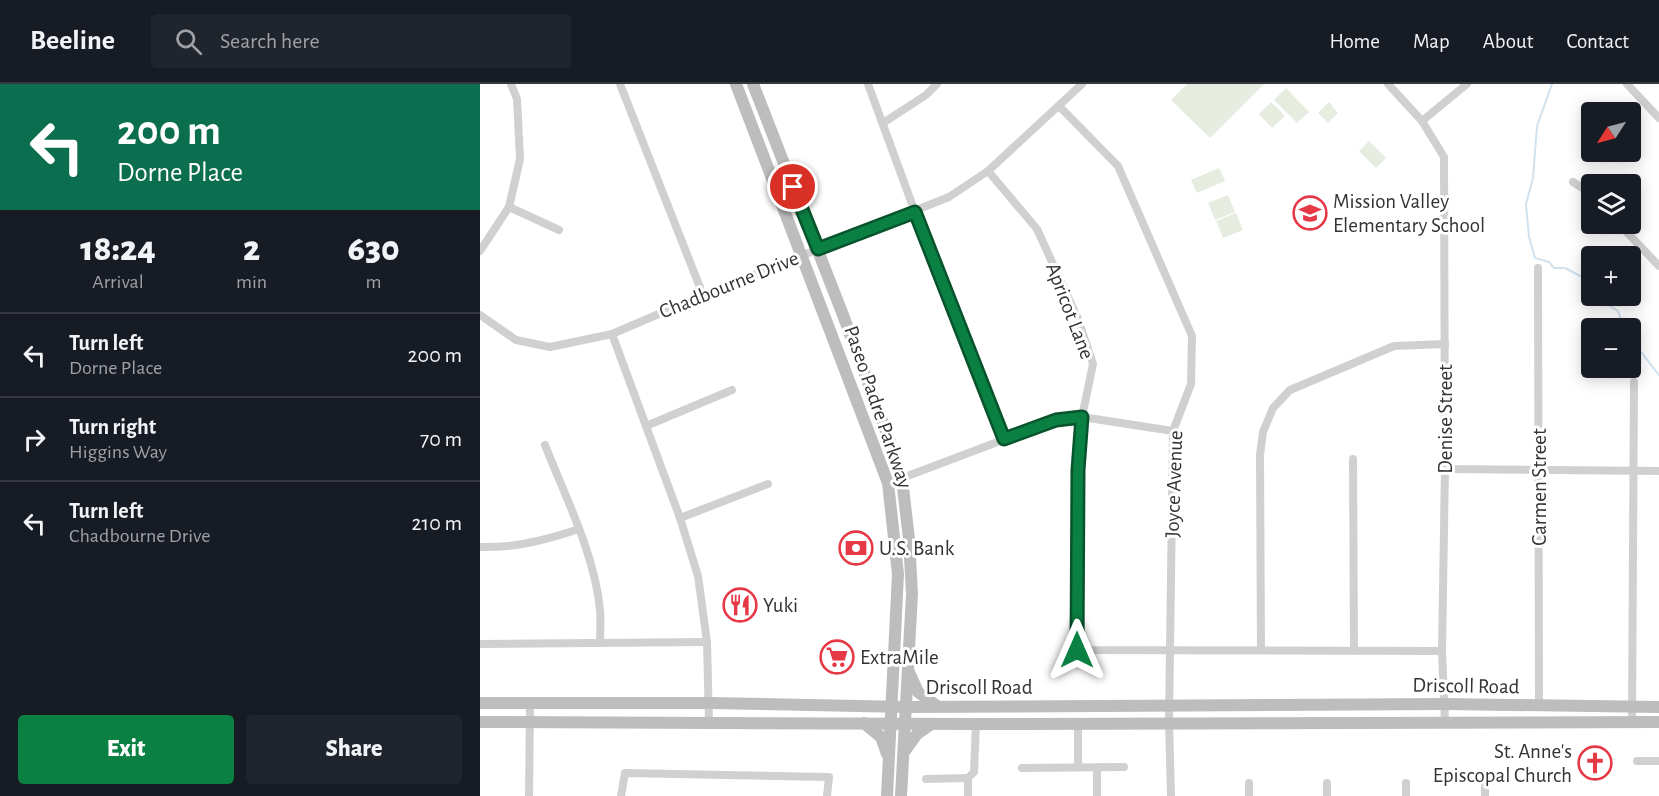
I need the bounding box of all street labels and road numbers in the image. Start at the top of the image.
street label: Chadbourne Drive [656,247,802,323]
street label: Apricot Lane [1042,260,1098,362]
street label: Paseo Padre Parkway [840,323,916,491]
street label: Denise Street [1435,364,1456,474]
street label: Carmen Street [1529,428,1550,546]
street label: Joyce Avenue [1162,430,1186,538]
street label: Driscoll Road [1412,675,1520,697]
street label: Driscoll Road [925,677,1033,698]

